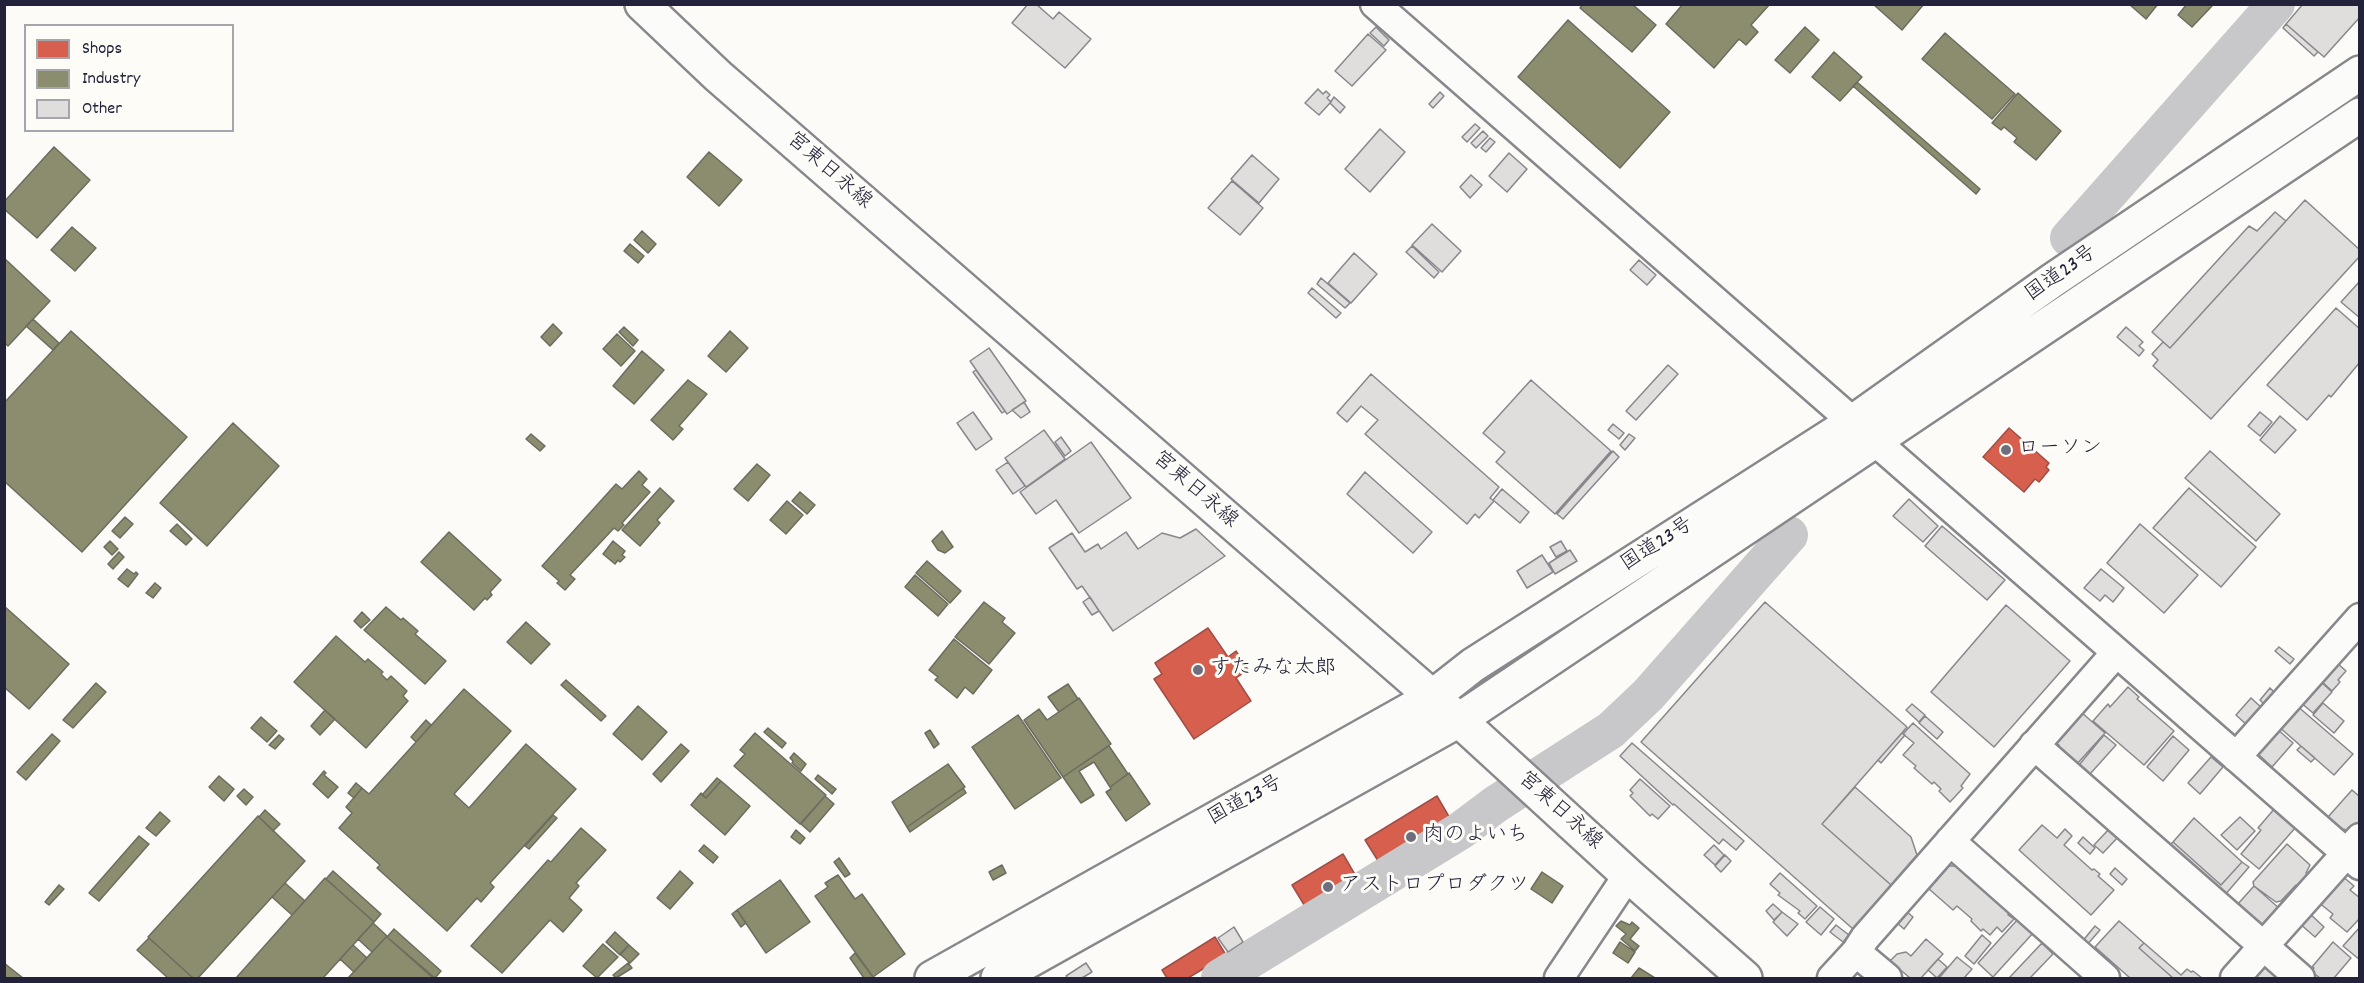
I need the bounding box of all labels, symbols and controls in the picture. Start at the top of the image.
legend [24,24,234,132]
text: Shops [82,37,122,62]
text: Industry [82,67,140,92]
text: Other [82,97,122,122]
street label: 宮東日永線 [780,128,876,216]
street label: 国道23号 [2021,241,2103,309]
place label: ローソン [2018,437,2102,463]
marker: ローソン [1999,443,2013,457]
street label: 宮東日永線 [1146,447,1242,535]
street label: 国道23号 [1617,513,1699,579]
place label: すたみな太郎 [1210,657,1336,683]
marker: すたみな太郎 [1191,663,1205,677]
street label: 宮東日永線 [1512,768,1606,856]
street label: 国道23号 [1204,771,1288,833]
place label: 肉のよいち [1423,824,1528,850]
marker: 肉のよいち [1404,830,1418,844]
place label: アストロプロダクツ [1340,874,1529,900]
marker: アストロプロダクツ [1321,880,1335,894]

